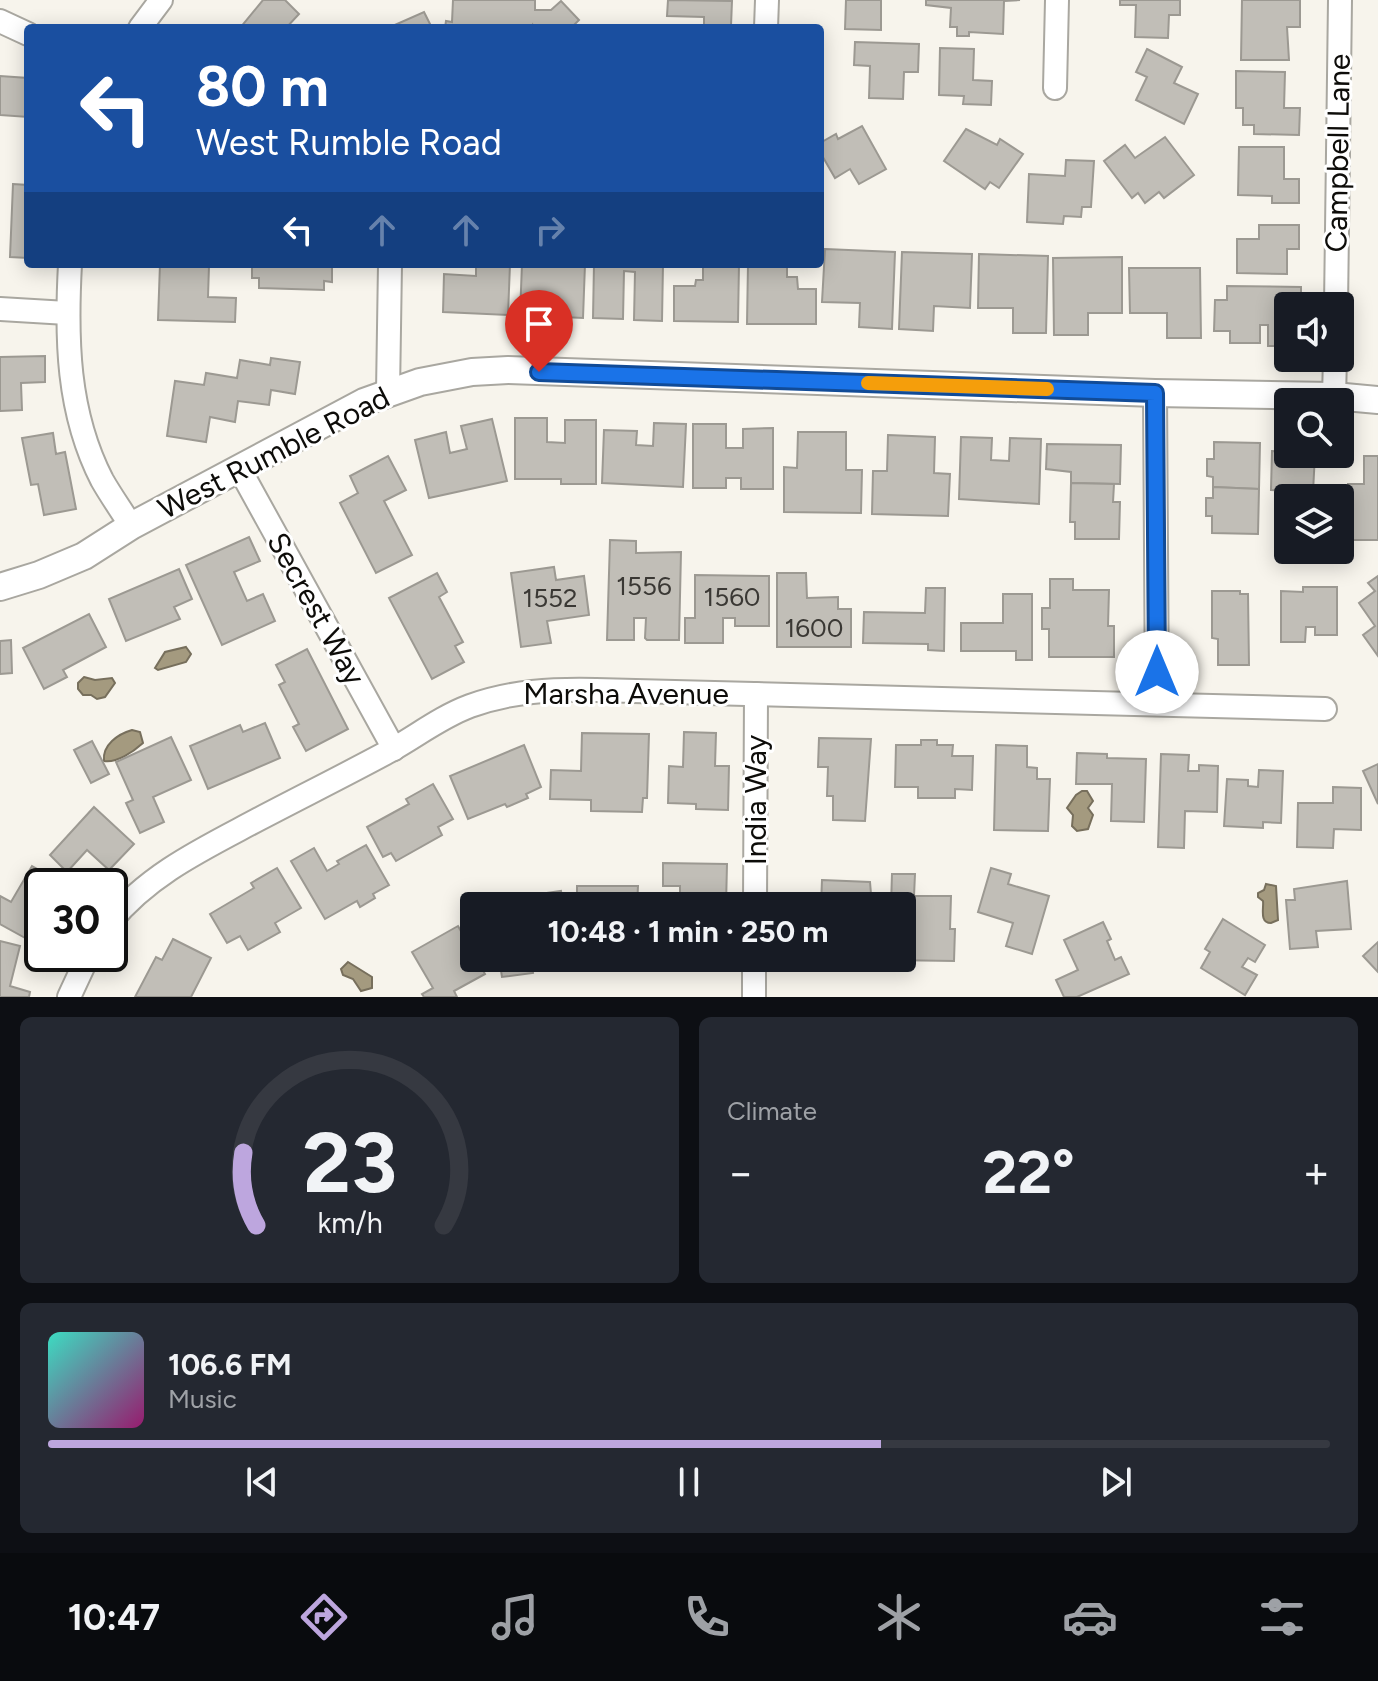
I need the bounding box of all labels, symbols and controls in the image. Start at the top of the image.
text: 80 m [196,53,329,120]
street label: Campbell Lane [1317,53,1358,253]
icon: left [64,56,168,160]
text: West Rumble Road [196,121,502,164]
icon: left [276,208,320,252]
icon: ahead [360,208,404,252]
icon: ahead [444,208,488,252]
icon: right [528,208,572,252]
pin [505,290,573,372]
map controls [1274,292,1354,564]
button: sound [1274,292,1354,372]
icon: arrive [517,302,561,346]
street label: West Rumble Road [152,378,396,527]
button: search [1274,388,1354,468]
button: layers [1274,484,1354,564]
street label: Secrest Way [259,526,374,692]
house number: 1556 [616,570,672,602]
house number: 1560 [703,581,761,613]
house number: 1552 [522,582,578,614]
house number: 1600 [785,612,843,644]
position arrow [1115,630,1199,714]
street label: Marsha Avenue [523,675,729,712]
street label: India Way [737,735,774,865]
speed limit sign: 30 [24,868,128,972]
text: 10:48 · 1 min · 250 m [547,913,829,950]
text: Climate [727,1095,817,1127]
text: 23 [302,1113,397,1213]
text: 22° [982,1136,1075,1208]
text: − [727,1146,754,1199]
text: + [1303,1146,1330,1199]
text: km/h [317,1206,382,1240]
text: 106.6 FM [168,1346,292,1383]
text: Music [168,1383,237,1415]
icon: previous [240,1460,284,1504]
icon: pause [667,1460,711,1504]
icon: next [1094,1460,1138,1504]
icon: directions [296,1589,352,1645]
icon: music [487,1589,543,1645]
icon: phone [679,1589,735,1645]
icon: climate [871,1589,927,1645]
icon: car [1062,1589,1118,1645]
icon: filters [1254,1589,1310,1645]
text: 10:47 [68,1596,160,1639]

